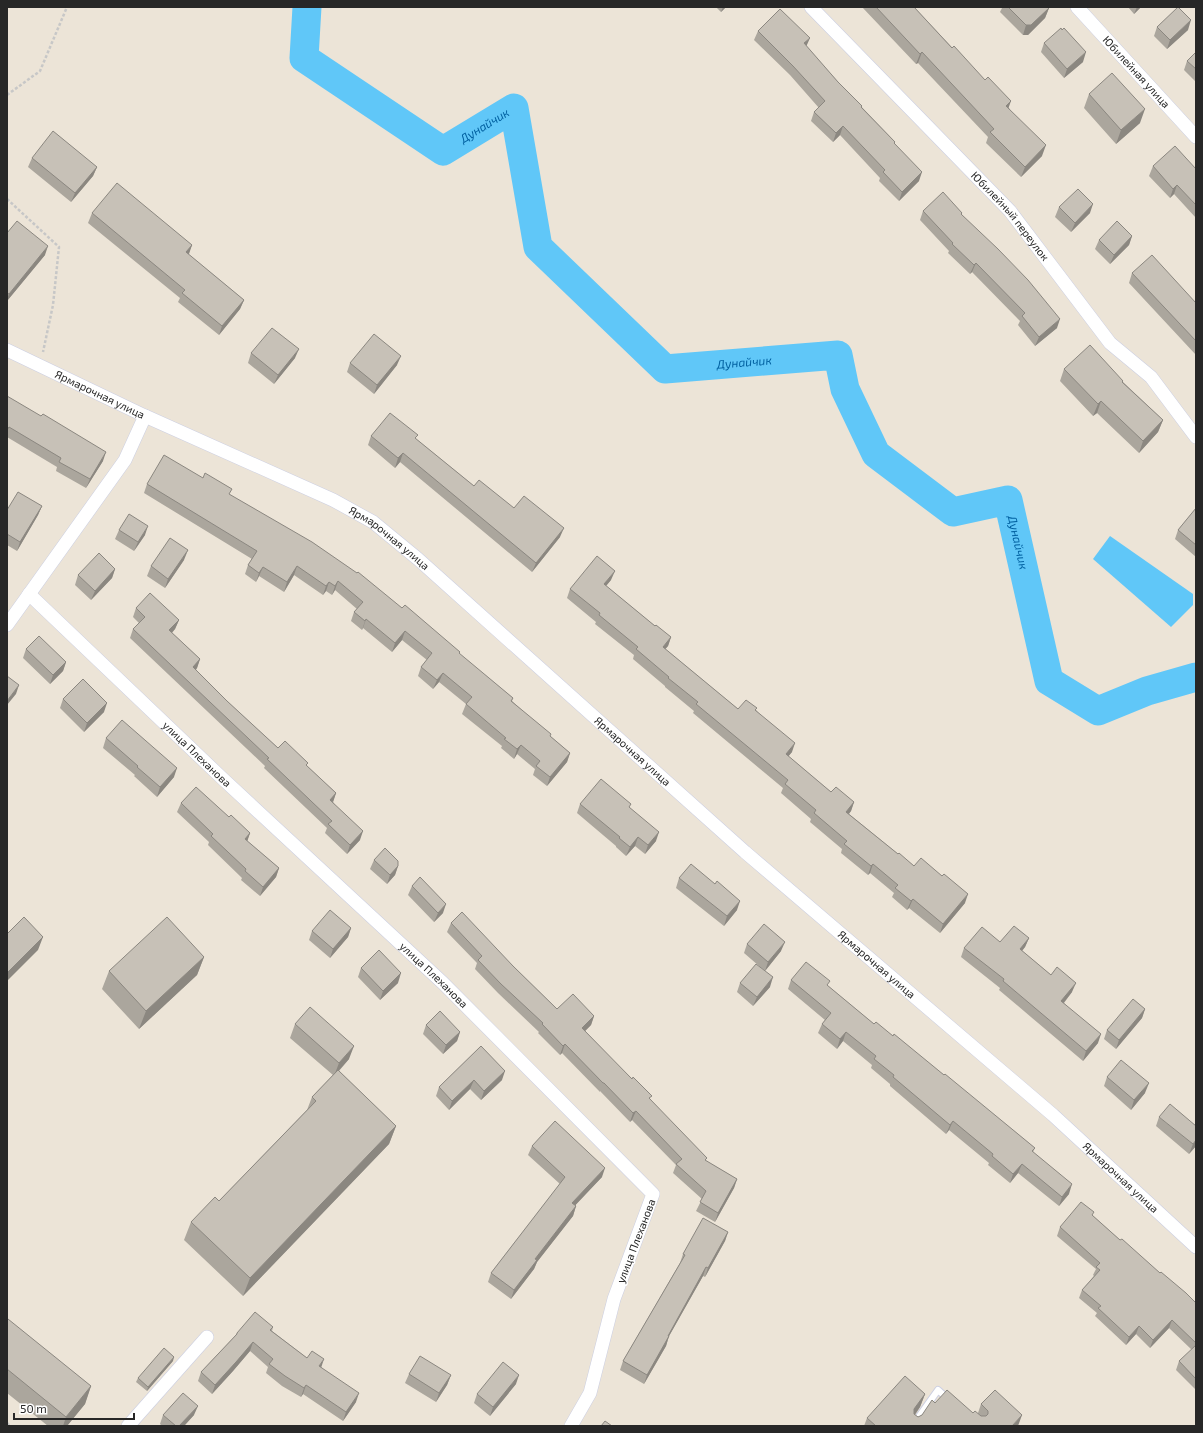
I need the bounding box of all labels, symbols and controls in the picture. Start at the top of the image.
street label: Юбилейная улица [1100,33,1173,110]
water label: Дунайчик [456,104,512,146]
street label: Юбилейный переулок [969,168,1052,263]
water label: Дунайчик [715,352,773,371]
street label: Ярмарочная улица [53,367,147,421]
street label: Ярмарочная улица [347,503,432,572]
water label: Дунайчик [1005,513,1032,571]
street label: Ярмарочная улица [592,714,674,788]
street label: улица Плеханова [160,718,234,789]
street label: Ярмарочная улица [836,927,918,1001]
street label: улица Плеханова [397,939,471,1010]
street label: Ярмарочная улица [1081,1139,1161,1215]
street label: улица Плеханова [613,1197,659,1285]
scale bar [14,1395,134,1421]
text: 50 m [20,1401,47,1415]

